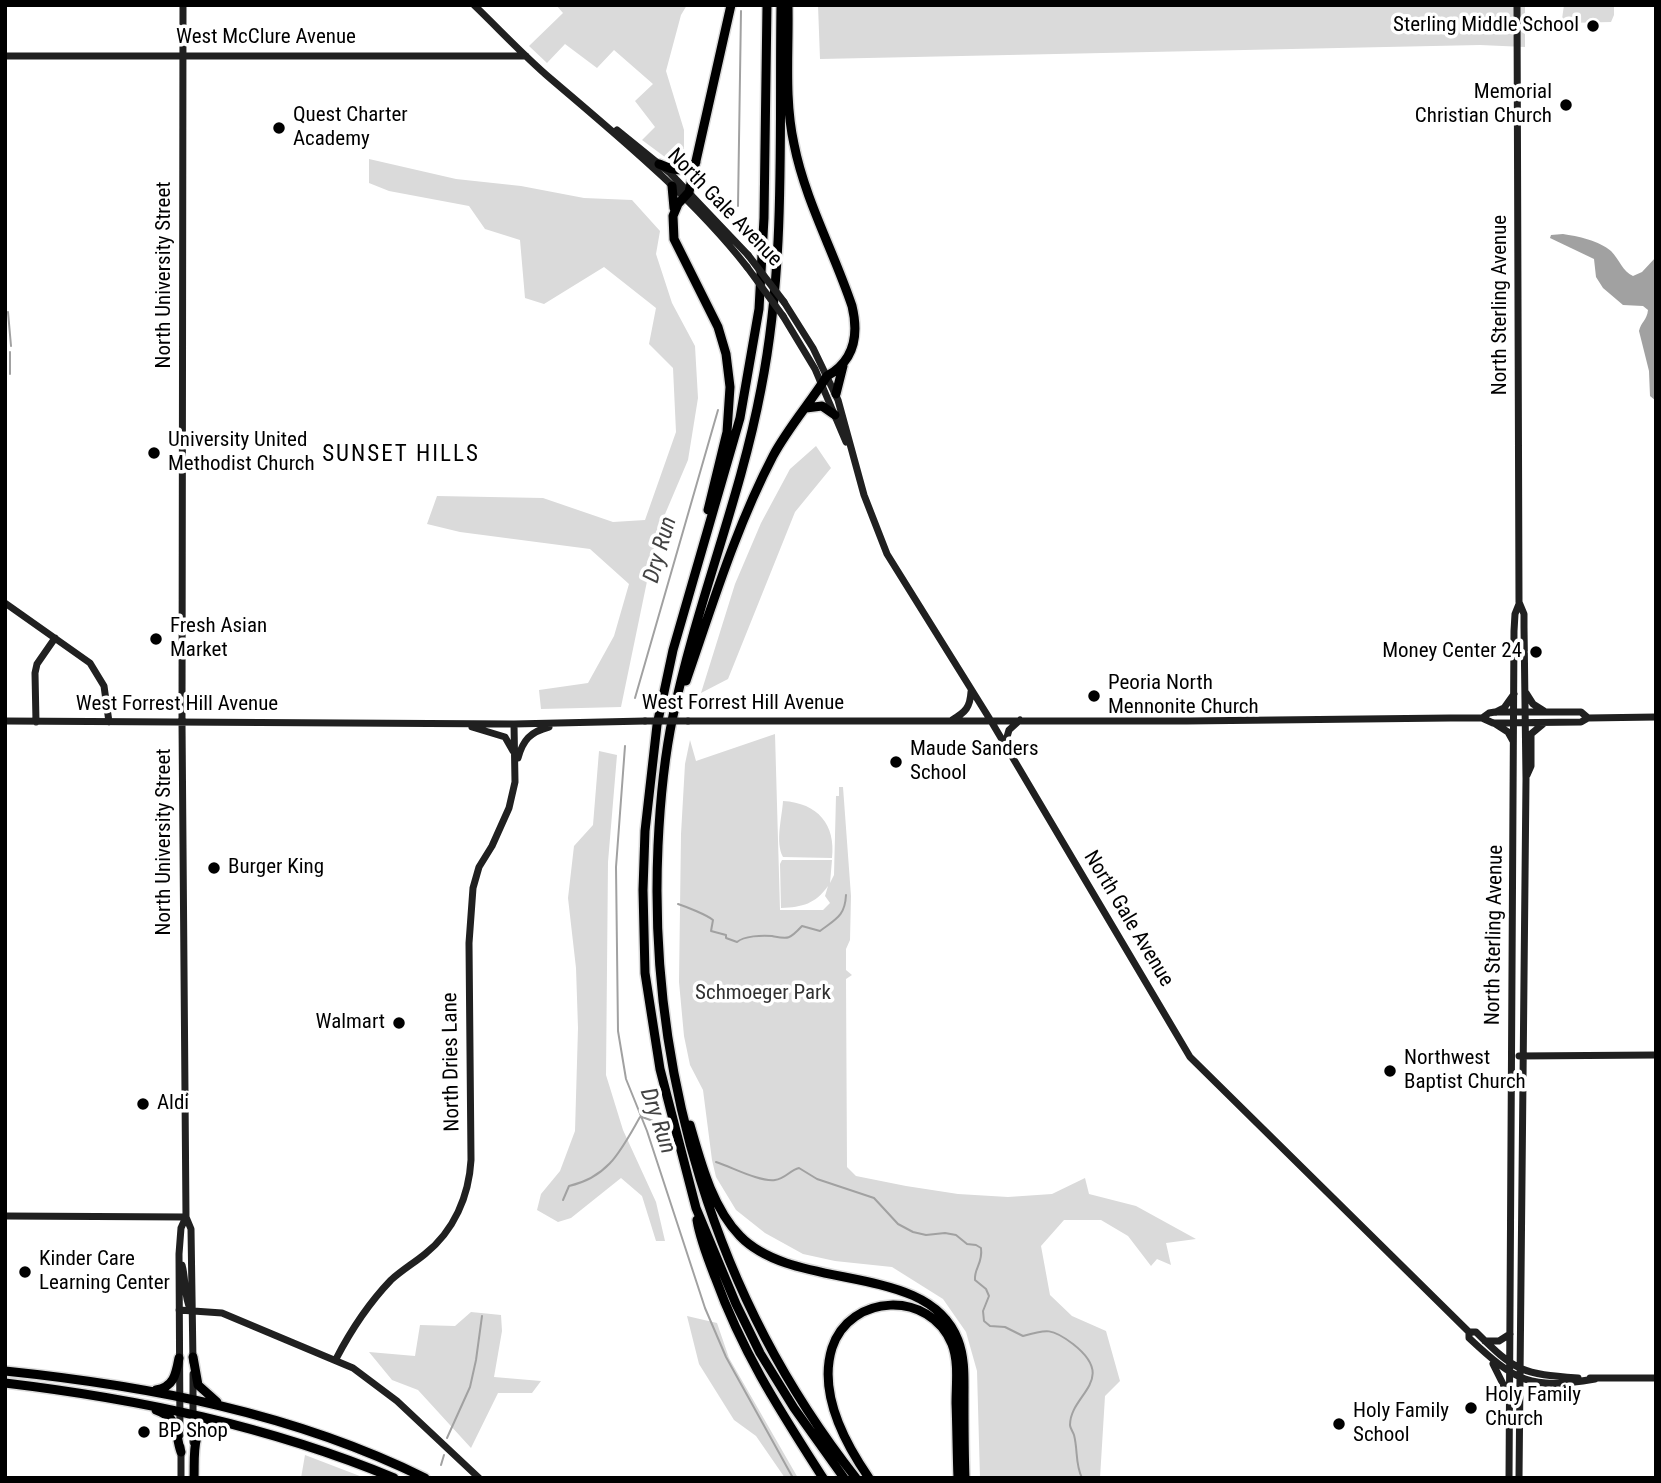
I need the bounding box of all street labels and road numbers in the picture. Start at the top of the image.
street label: West McClure Avenue [176,25,356,51]
street label: North Gale Avenue [661,144,787,272]
street label: North University Street [152,182,178,368]
street label: North Sterling Avenue [1488,215,1514,395]
street label: West Forrest Hill Avenue [642,691,844,717]
street label: West Forrest Hill Avenue [76,692,278,718]
street label: North University Street [152,749,178,935]
street label: North Sterling Avenue [1481,845,1509,1025]
street label: North Gale Avenue [1078,846,1178,992]
street label: North Dries Lane [438,992,466,1132]

